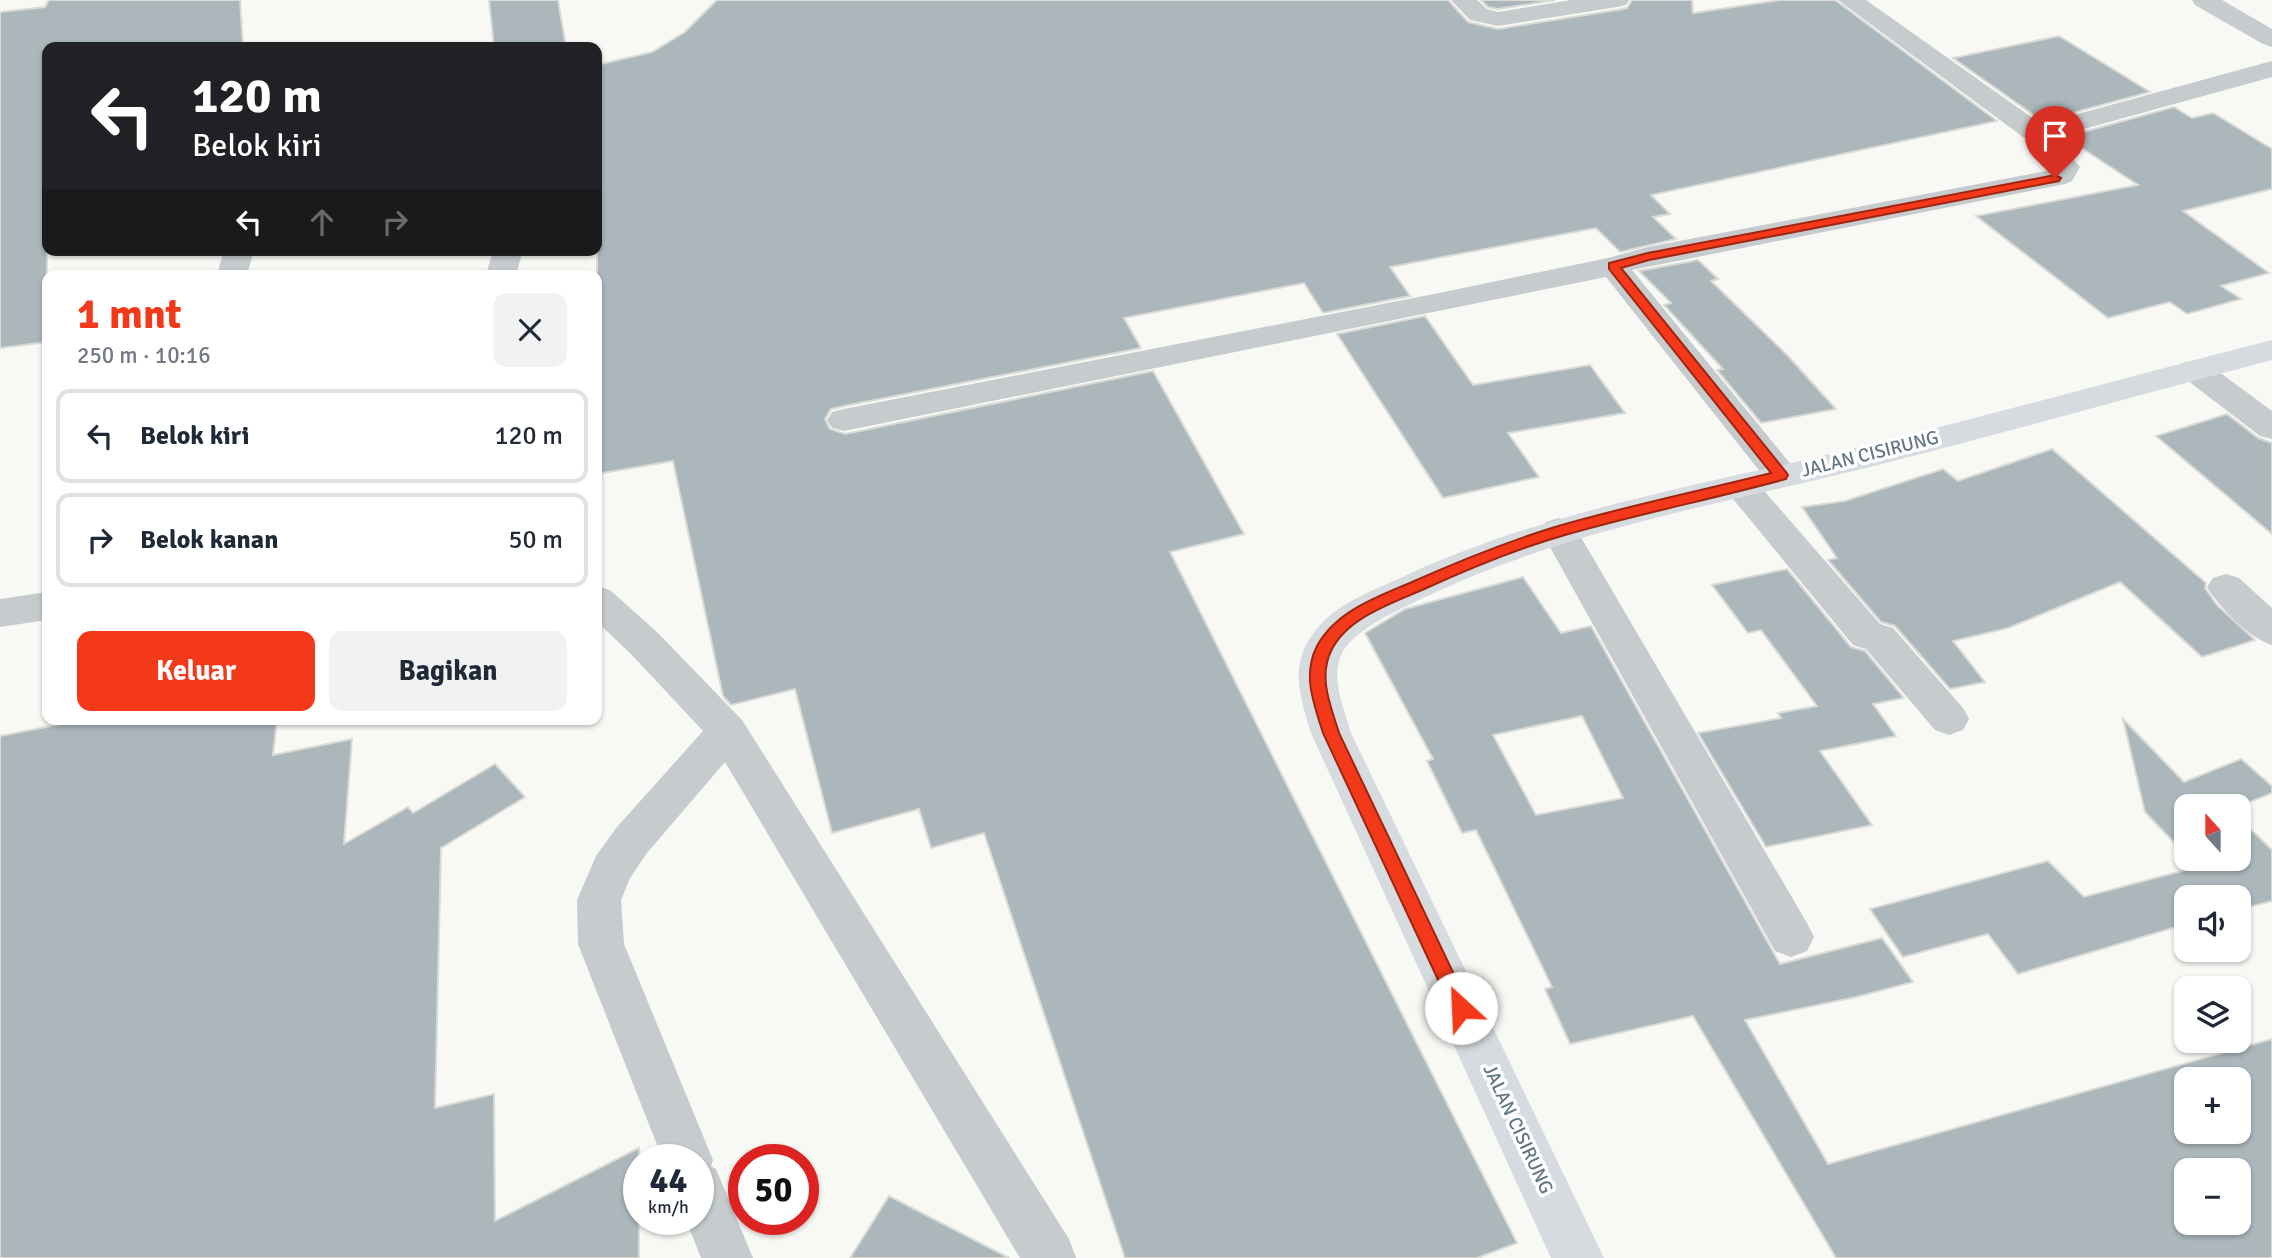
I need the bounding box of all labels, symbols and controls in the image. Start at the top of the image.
text: 120 m [192,66,322,126]
icon: left [77,70,168,161]
pin [2025,106,2085,178]
icon: arrive [2036,117,2074,155]
text: Belok kiri [192,126,322,165]
icon: left [230,203,268,241]
icon: ahead [303,203,341,241]
icon: right [376,203,414,241]
text: 1 mnt [77,289,182,340]
button: close [493,293,567,367]
text: 250 m · 10:16 [77,341,211,370]
icon: left [81,417,119,455]
text: Belok kiri [140,420,249,452]
text: 120 m [494,420,563,452]
street label: JALAN CISIRUNG [1799,425,1941,483]
icon: right [81,521,119,559]
text: Belok kanan [140,524,278,556]
text: 50 m [508,524,563,556]
button: Keluar [77,631,315,711]
button: Bagikan [329,631,567,711]
north arrow [2174,794,2250,872]
map controls [2174,794,2251,1235]
button: sound [2174,885,2251,962]
position arrow [1424,971,1498,1045]
button: layers [2174,976,2251,1053]
street label: JALAN CISIRUNG [1477,1060,1559,1198]
button: + [2174,1067,2251,1144]
speed limit sign: 50 [728,1144,819,1235]
button: − [2174,1158,2251,1235]
text: 44 [650,1159,687,1202]
text: km/h [648,1196,689,1218]

